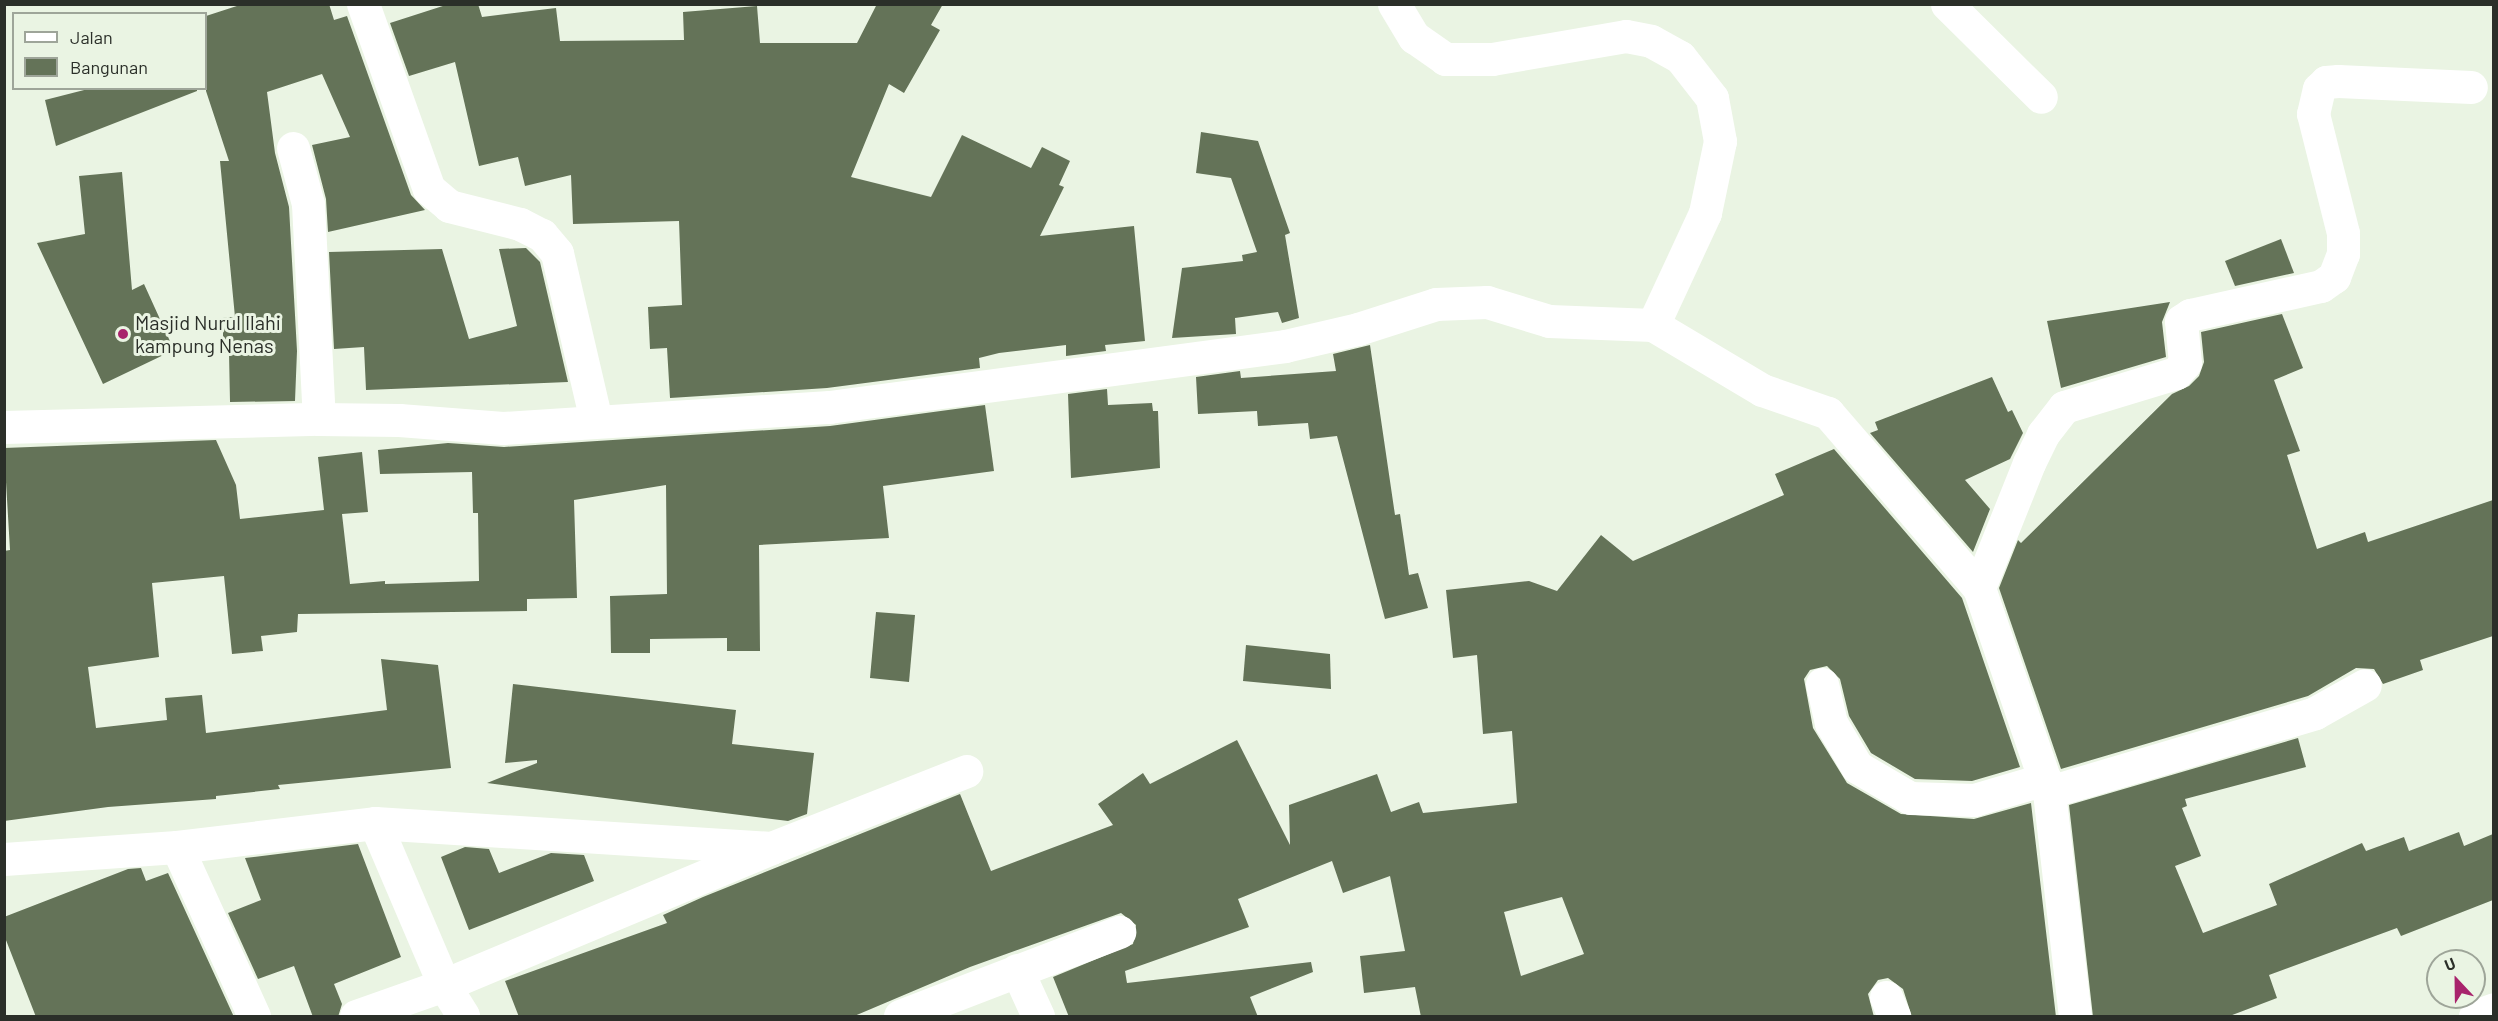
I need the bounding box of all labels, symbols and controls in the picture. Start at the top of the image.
legend [12,12,207,90]
text: Jalan [70,26,113,48]
text: Bangunan [70,56,148,78]
place label: Masjid Nurul Ilahi kampung Nenas [135,310,281,357]
marker: Masjid Nurul Ilahi kampung Nenas [116,327,130,341]
north arrow [2426,949,2486,1009]
text: U [2442,953,2458,974]

